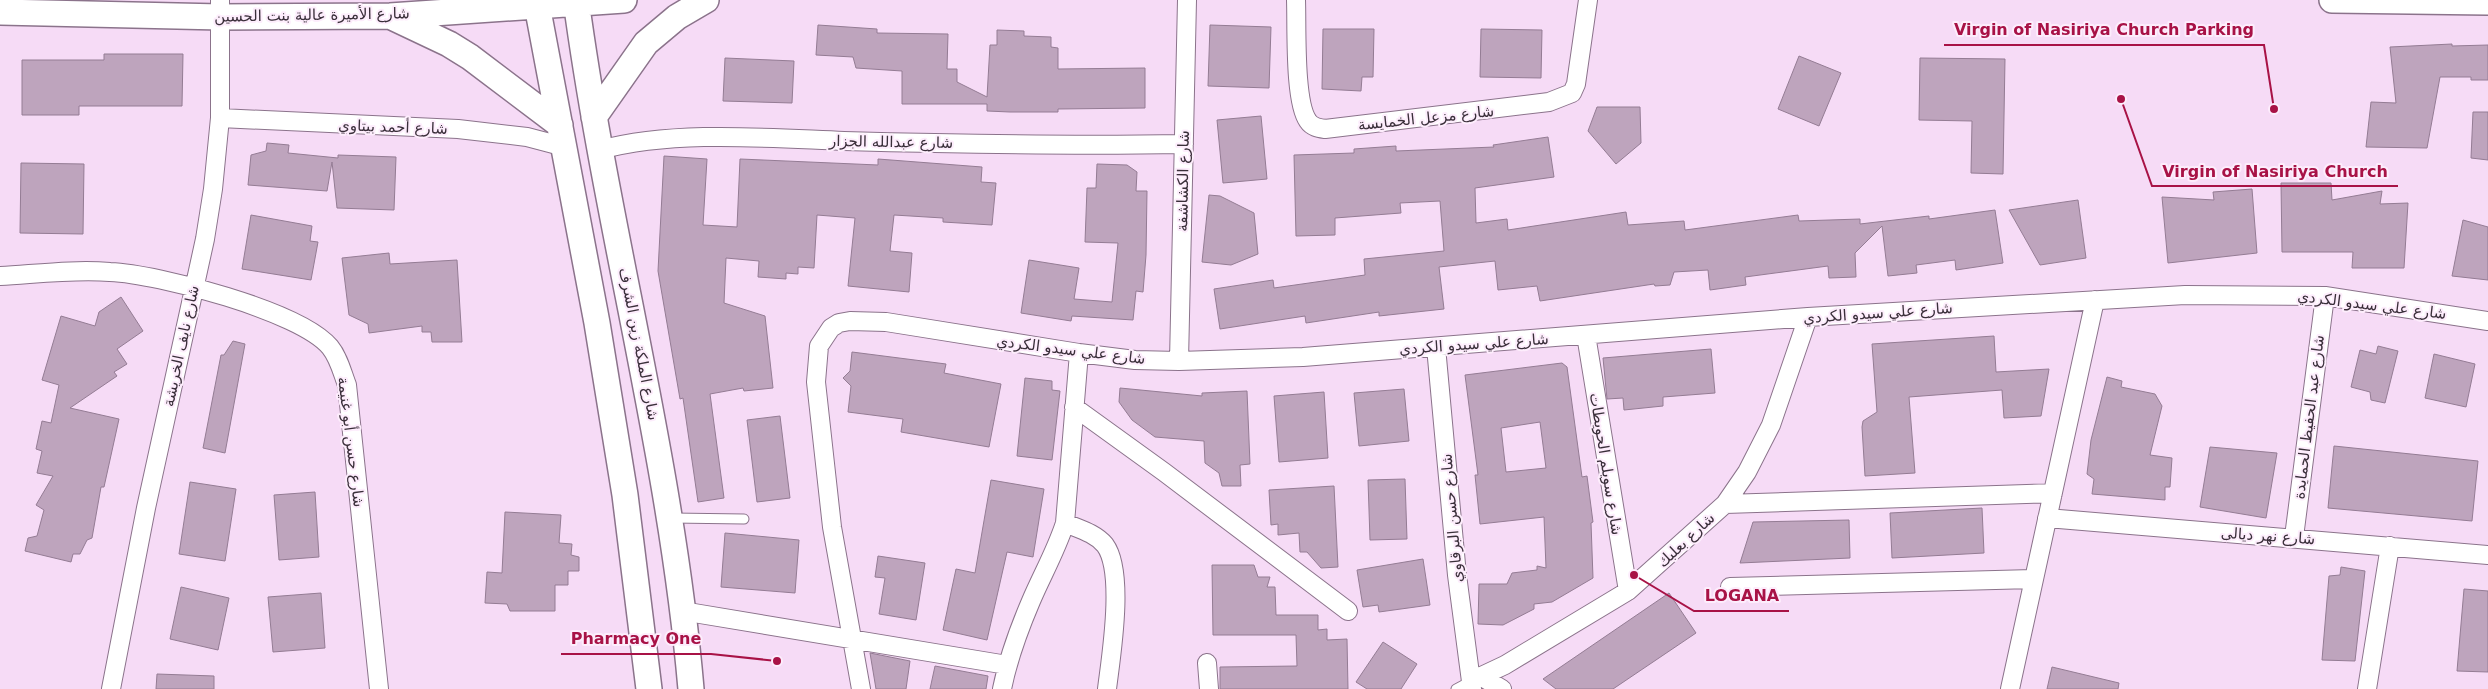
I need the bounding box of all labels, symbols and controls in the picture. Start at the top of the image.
street label: شارع الأميرة عالية بنت الحسين [214,3,410,26]
callout: Virgin of Nasiriya Church Parking [1944,14,2264,45]
text: Virgin of Nasiriya Church Parking [1954,20,2254,39]
street label: شارع مزعل الخمايسة [1357,102,1495,134]
street label: شارع أحمد بيتاوي [338,115,448,139]
street label: شارع الكشاشفة [1173,130,1193,232]
street label: شارع عبدالله الجزار [828,132,953,152]
callout: Virgin of Nasiriya Church [2152,155,2398,186]
text: Virgin of Nasiriya Church [2162,162,2388,181]
street label: شارع الملكة زين الشرف [615,266,663,422]
street label: شارع نايف الخريشة [159,284,203,408]
street label: شارع علي سيدو الكردي [2296,287,2448,324]
street label: شارع علي سيدو الكردي [1803,299,1954,328]
street label: شارع علي سيدو الكردي [1399,330,1550,359]
street label: شارع علي سيدو الكردي [995,332,1147,369]
street label: شارع عبد الحفيظ الحمايدة [2290,334,2328,500]
street label: شارع حسن أبو غنيمة [334,376,369,508]
street label: شارع سويلم الحويطات [1586,392,1626,536]
street label: شارع حسن البرقاوي [1437,453,1468,583]
street label: شارع بعلبك [1654,509,1718,571]
street label: شارع نهر ديالى [2220,524,2316,548]
callout: LOGANA [1694,580,1789,611]
text: LOGANA [1705,586,1780,605]
callout: Pharmacy One [561,623,711,654]
text: Pharmacy One [571,629,701,648]

